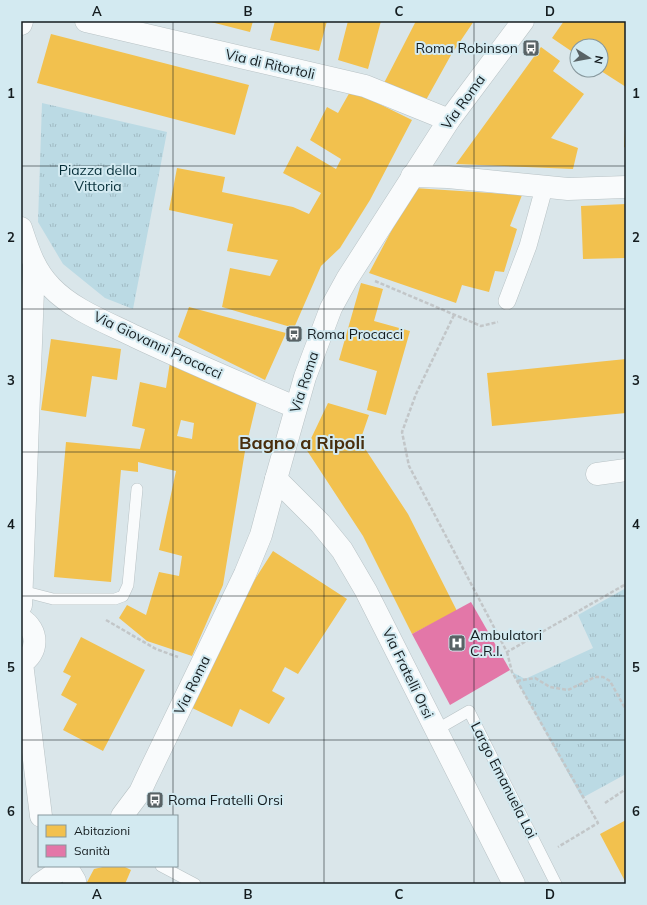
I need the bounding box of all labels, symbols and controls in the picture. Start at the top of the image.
text: A [92,3,102,19]
text: B [244,3,253,19]
text: C [395,3,404,19]
text: D [545,3,555,19]
bus stop icon: Roma Robinson [521,38,541,58]
north arrow [569,38,609,78]
place label: Roma Robinson [416,39,518,57]
street label: Via di Ritortoli [223,45,317,83]
text: N [591,54,606,65]
street label: Via Roma [437,71,489,133]
text: 1 [7,85,15,101]
text: 1 [632,85,640,101]
park label: Piazza della Vittoria [59,161,137,195]
text: 2 [7,229,15,245]
text: 2 [632,229,640,245]
street label: Via Giovanni Procacci [91,307,225,383]
bus stop icon: Roma Procacci [284,324,304,344]
place label: Roma Procacci [307,325,403,343]
street label: Via Roma [286,349,322,415]
text: 3 [7,372,15,388]
text: 3 [632,372,640,388]
district label: Bagno a Ripoli [239,431,365,454]
text: 4 [7,516,15,532]
text: 4 [632,516,640,532]
street label: Via Fratelli Orsi [378,625,438,721]
place label: Ambulatori C.R.I. [470,626,542,660]
hospital icon: Ambulatori C.R.I. [447,633,467,653]
street label: Via Roma [170,653,214,717]
text: 5 [7,659,15,675]
text: 5 [632,659,640,675]
street label: Largo Emanuela Loi [467,719,541,841]
bus stop icon: Roma Fratelli Orsi [145,790,165,810]
place label: Roma Fratelli Orsi [168,791,283,809]
text: 6 [7,803,15,819]
text: 6 [632,803,640,819]
legend [38,815,178,867]
text: Abitazioni [74,823,130,838]
text: Sanità [74,843,110,858]
text: A [92,886,102,902]
text: B [244,886,253,902]
text: C [395,886,404,902]
text: D [545,886,555,902]

